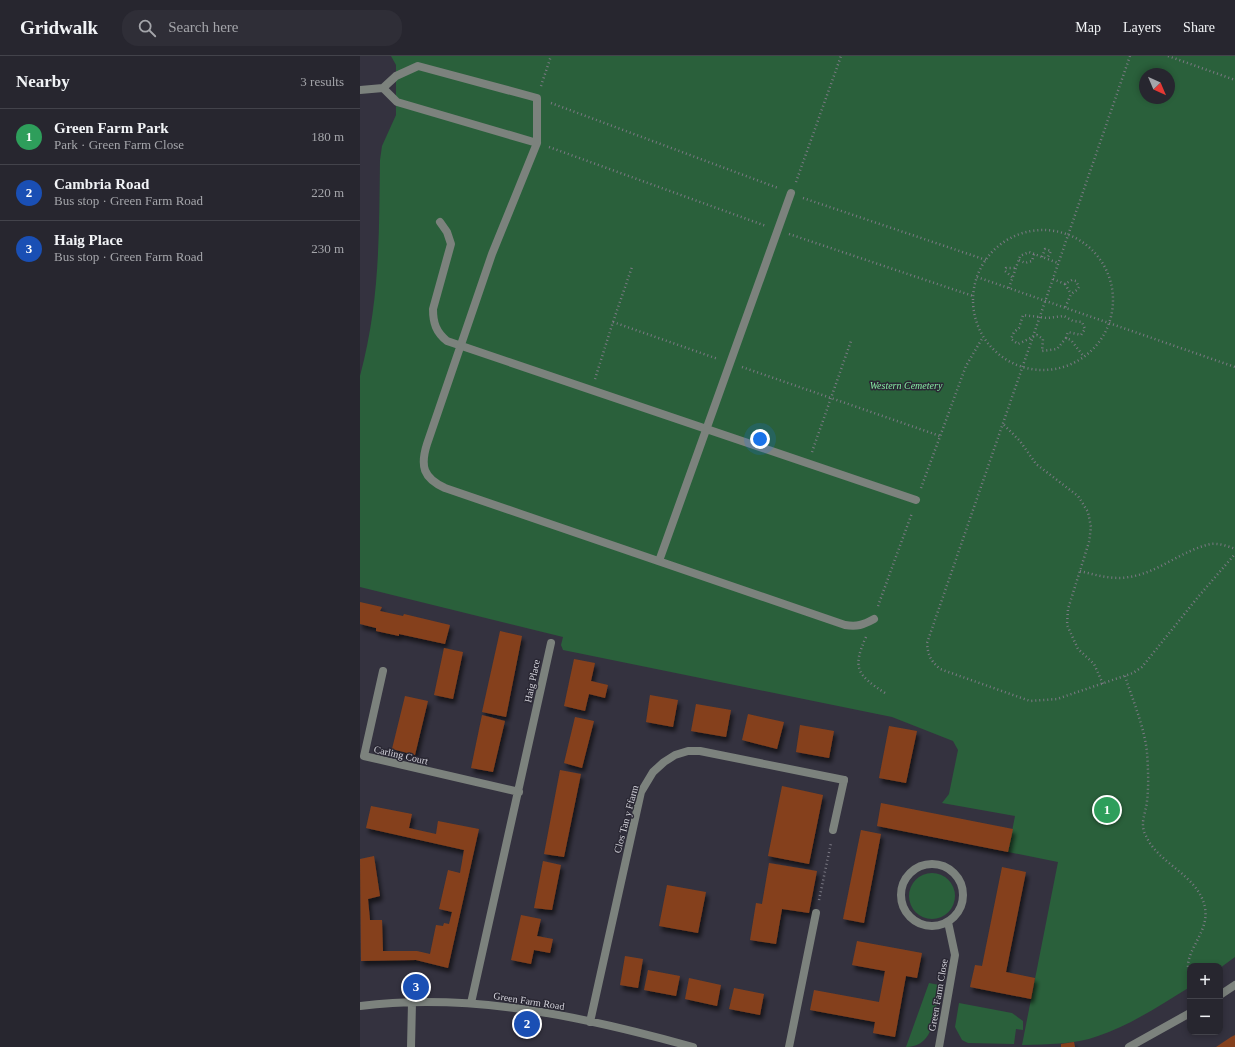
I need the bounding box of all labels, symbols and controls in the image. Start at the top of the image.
search box [122,10,402,46]
text: Gridwalk [20,17,98,38]
icon: search [136,17,158,39]
text: Search here [168,19,239,35]
text: Map [1075,20,1101,35]
text: Layers [1123,20,1161,35]
text: Share [1183,20,1215,35]
north arrow [1139,68,1175,104]
text: Nearby [16,72,70,91]
text: 3 results [300,74,344,89]
text: Green Farm Park [54,120,169,136]
text: 1 [26,129,32,144]
text: 180 m [311,129,344,144]
text: Park · Green Farm Close [54,137,184,152]
text: Cambria Road [54,176,149,192]
text: 2 [26,185,32,200]
text: 220 m [311,185,344,200]
text: Bus stop · Green Farm Road [54,193,203,208]
text: Haig Place [54,232,123,248]
text: 3 [26,241,32,256]
text: 230 m [311,241,344,256]
text: Bus stop · Green Farm Road [54,249,203,264]
park label: Western Cemetery [870,380,943,391]
your location [750,429,770,449]
street label: Haig Place [522,658,542,703]
street label: Carling Court [373,743,429,767]
street label: Clos Tan y Ffarm [612,784,640,854]
pin: 1 [1094,795,1120,825]
street label: Green Farm Close [926,957,950,1032]
map controls [1187,963,1223,1035]
button: + [1187,963,1223,999]
pin: 3 [403,972,429,1002]
street label: Green Farm Road [493,990,565,1012]
button: − [1187,999,1223,1035]
pin: 2 [514,1009,540,1039]

